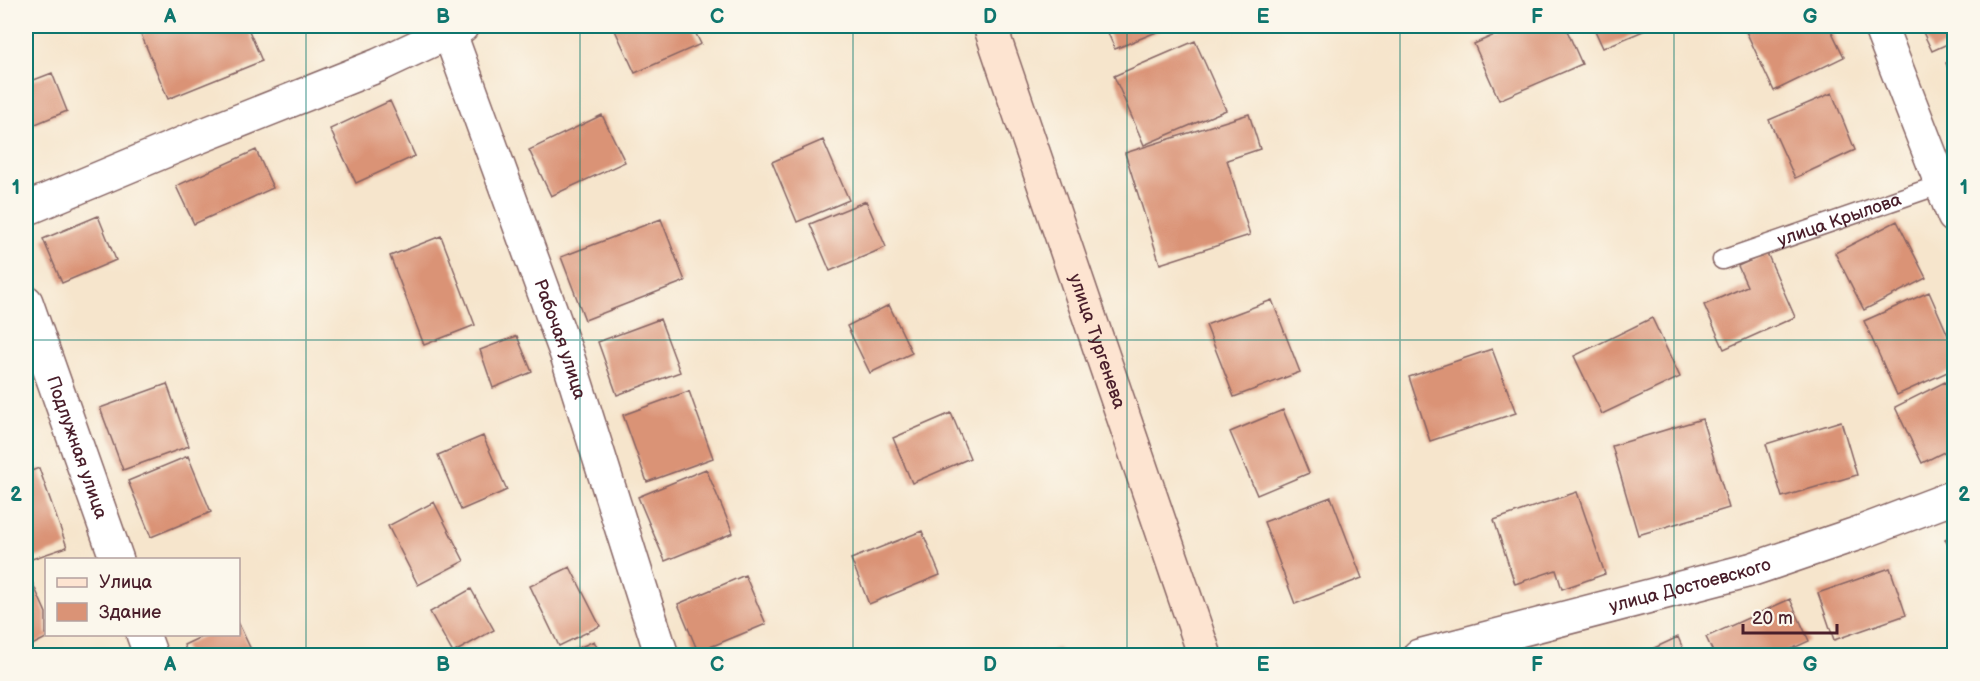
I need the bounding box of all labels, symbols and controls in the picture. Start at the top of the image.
text: A [163,5,177,29]
text: B [436,5,450,29]
text: C [710,5,724,29]
text: D [983,5,997,29]
text: E [1257,5,1270,29]
text: F [1531,5,1543,29]
text: G [1803,5,1818,29]
text: 1 [12,176,20,200]
text: 1 [1960,176,1968,200]
street label: улица Крылова [1775,188,1904,251]
street label: улица Тургенева [1065,271,1130,412]
street label: Рабочая улица [530,276,591,402]
street label: Подлужная улица [42,373,112,522]
text: 2 [10,483,22,507]
text: 2 [1958,483,1970,507]
street label: улица Достоевского [1607,553,1773,617]
legend [45,558,240,636]
text: Улица [99,572,153,593]
scale bar [1743,597,1838,635]
text: Здание [99,602,161,623]
text: 20 m [1752,608,1793,629]
text: A [163,653,177,677]
text: B [436,653,450,677]
text: C [710,653,724,677]
text: D [983,653,997,677]
text: E [1257,653,1270,677]
text: F [1531,653,1543,677]
text: G [1803,653,1818,677]

